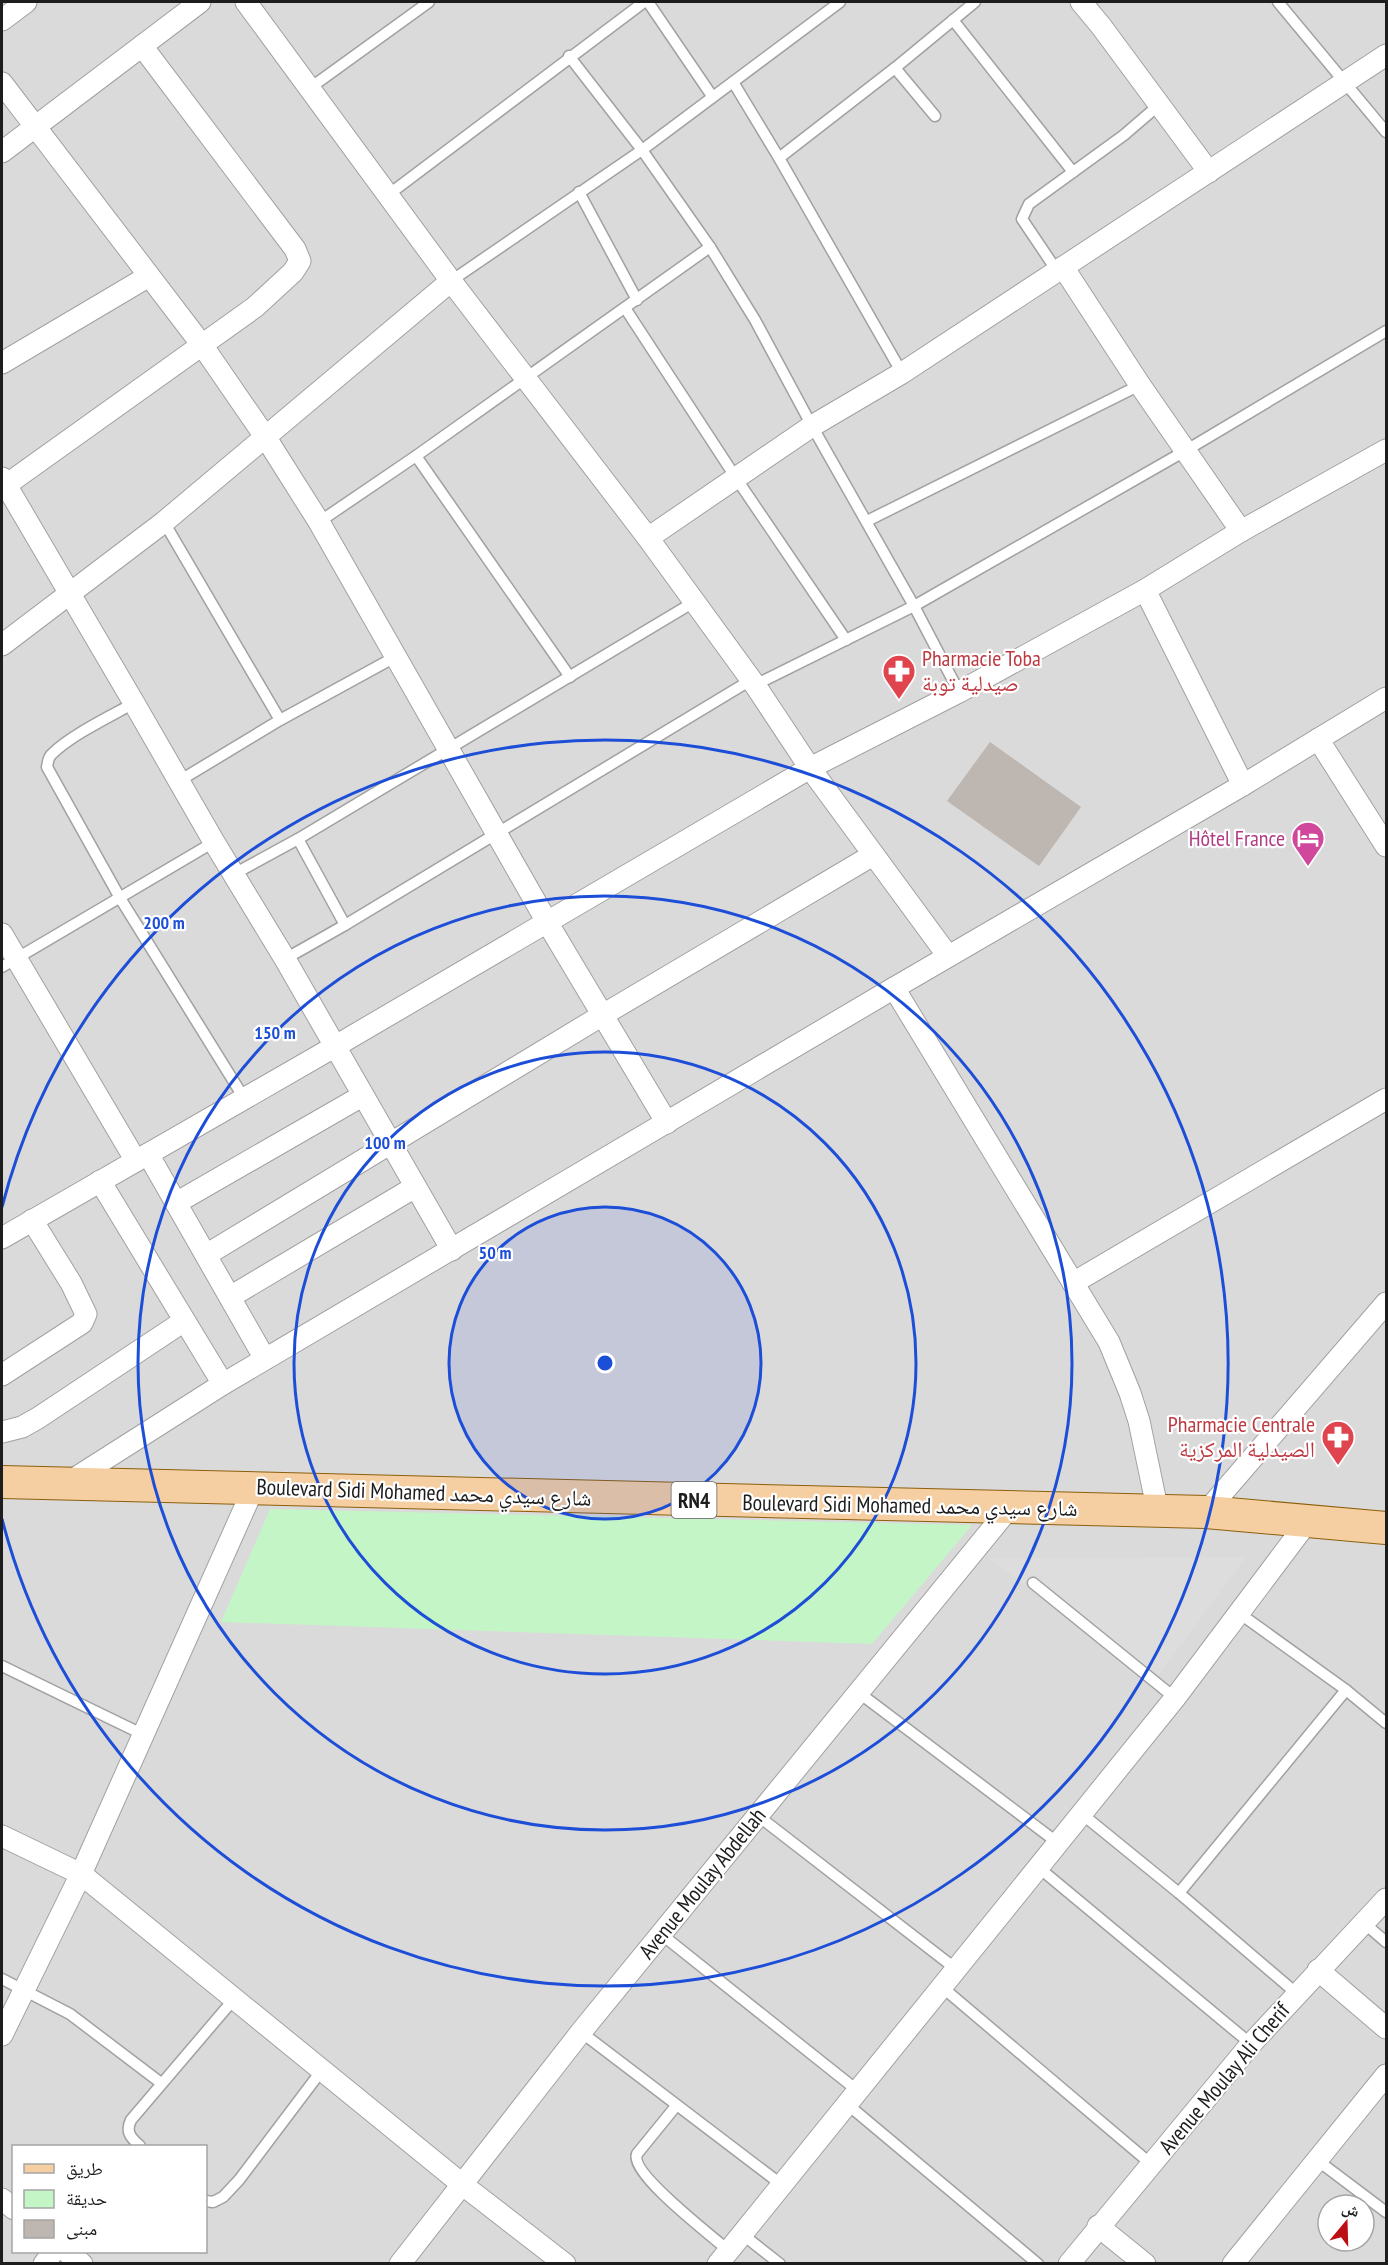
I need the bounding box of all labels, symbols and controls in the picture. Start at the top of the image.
place label: Pharmacie Toba صيدلية توبة [922,644,1041,697]
pharmacy icon: Pharmacie Toba صيدلية توبة [881,653,917,700]
hotel icon: Hôtel France [1290,820,1326,867]
place label: Hôtel France [1189,824,1285,852]
text: 200 m [143,911,185,934]
text: 150 m [254,1021,296,1044]
text: 100 m [364,1131,406,1154]
text: 50 m [479,1241,511,1264]
centre of rings [595,1353,615,1373]
place label: Pharmacie Centrale الصيدلية المركزية [1168,1410,1315,1463]
pharmacy icon: Pharmacie Centrale الصيدلية المركزية [1320,1419,1356,1466]
street label: Boulevard Sidi Mohamed شارع سيدي محمد [256,1472,592,1515]
road number: RN4 [672,1482,716,1518]
street label: Boulevard Sidi Mohamed شارع سيدي محمد [742,1488,1078,1526]
street label: Avenue Moulay Abdellah [632,1802,772,1964]
street label: Avenue Moulay Ali Cherif [1152,1995,1296,2159]
legend [12,2145,207,2253]
text: طريق [66,2157,103,2180]
text: حديقة [66,2187,107,2210]
north arrow [1316,2193,1376,2253]
text: ش [1340,2197,1362,2221]
text: مبنى [66,2217,97,2240]

